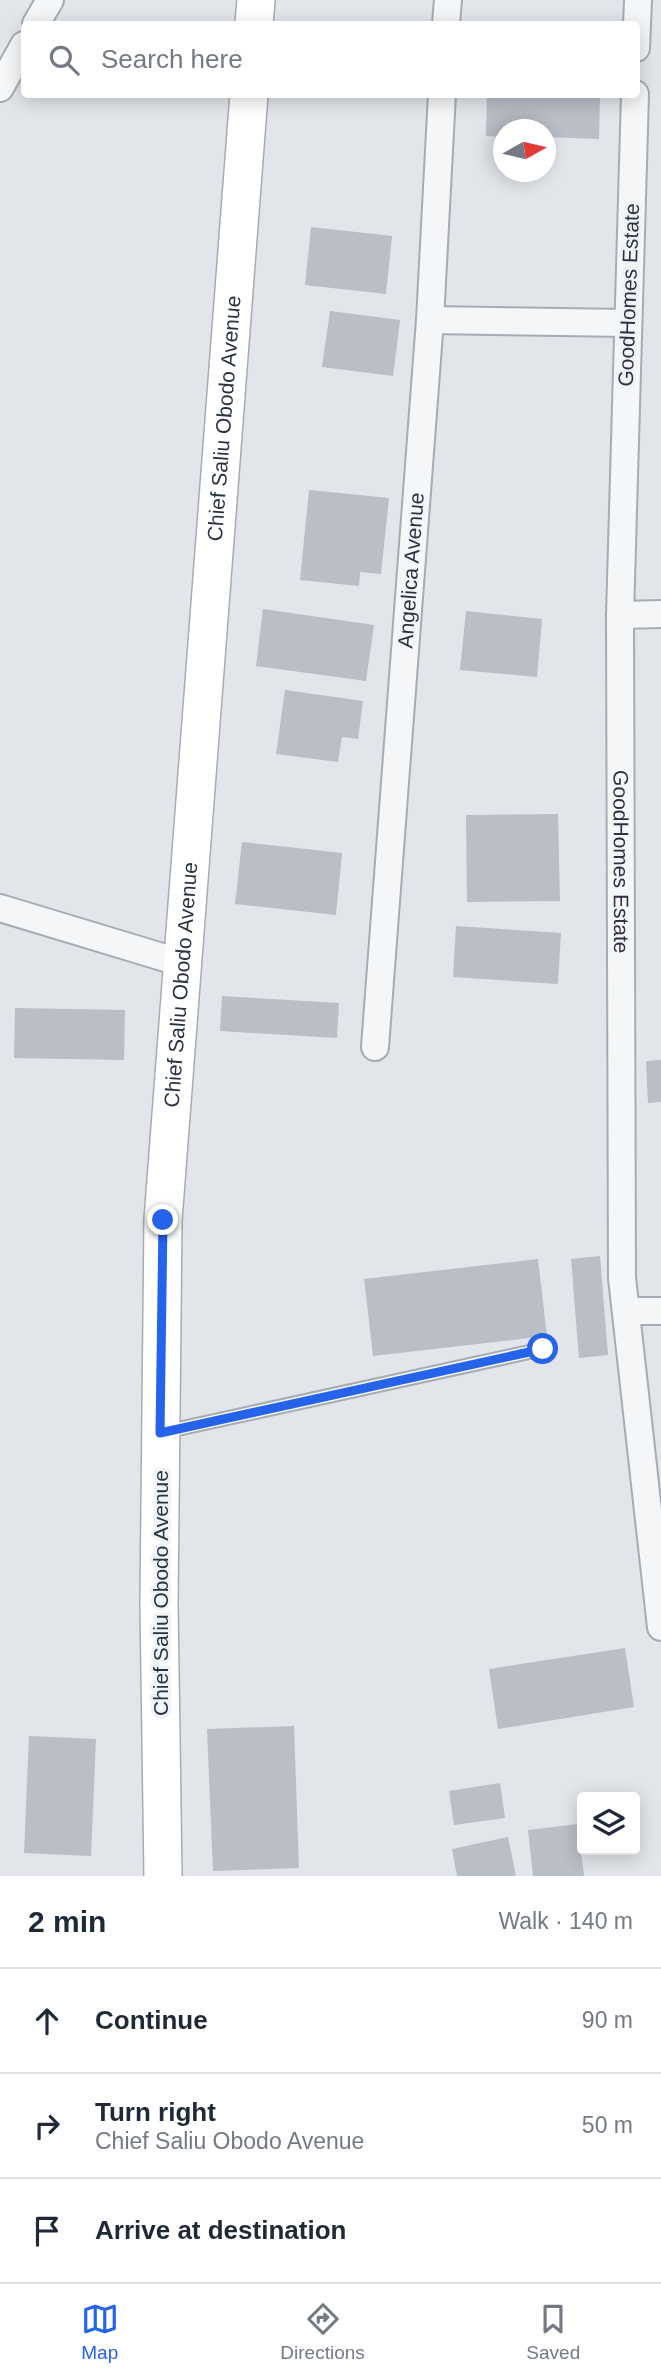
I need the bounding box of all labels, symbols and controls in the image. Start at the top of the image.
search box [21,21,640,98]
icon: search [45,41,83,79]
text: Search here [101,44,243,74]
north arrow [493,119,556,182]
street label: GoodHomes Estate [614,203,643,387]
street label: Chief Saliu Obodo Avenue [203,295,245,542]
street label: Angelica Avenue [393,492,428,649]
street label: GoodHomes Estate [609,770,633,954]
street label: Chief Saliu Obodo Avenue [160,861,201,1108]
route end [147,1204,178,1235]
route start [527,1333,558,1364]
street label: Chief Saliu Obodo Avenue [149,1470,172,1716]
map controls [577,1792,640,1855]
button: layers [577,1792,640,1855]
text: 2 min [28,1905,106,1938]
text: Walk · 140 m [498,1908,633,1934]
icon: ahead [28,2002,66,2040]
text: Continue [95,2005,208,2035]
text: 90 m [582,2007,633,2033]
text: Turn right [95,2097,216,2127]
icon: right [28,2107,66,2145]
text: 50 m [582,2112,633,2138]
text: Chief Saliu Obodo Avenue [95,2128,364,2154]
icon: arrive [28,2212,66,2250]
text: Arrive at destination [95,2215,346,2245]
tab: Map [81,2300,119,2364]
tab: Directions [280,2300,365,2364]
tab: Saved [526,2300,580,2364]

